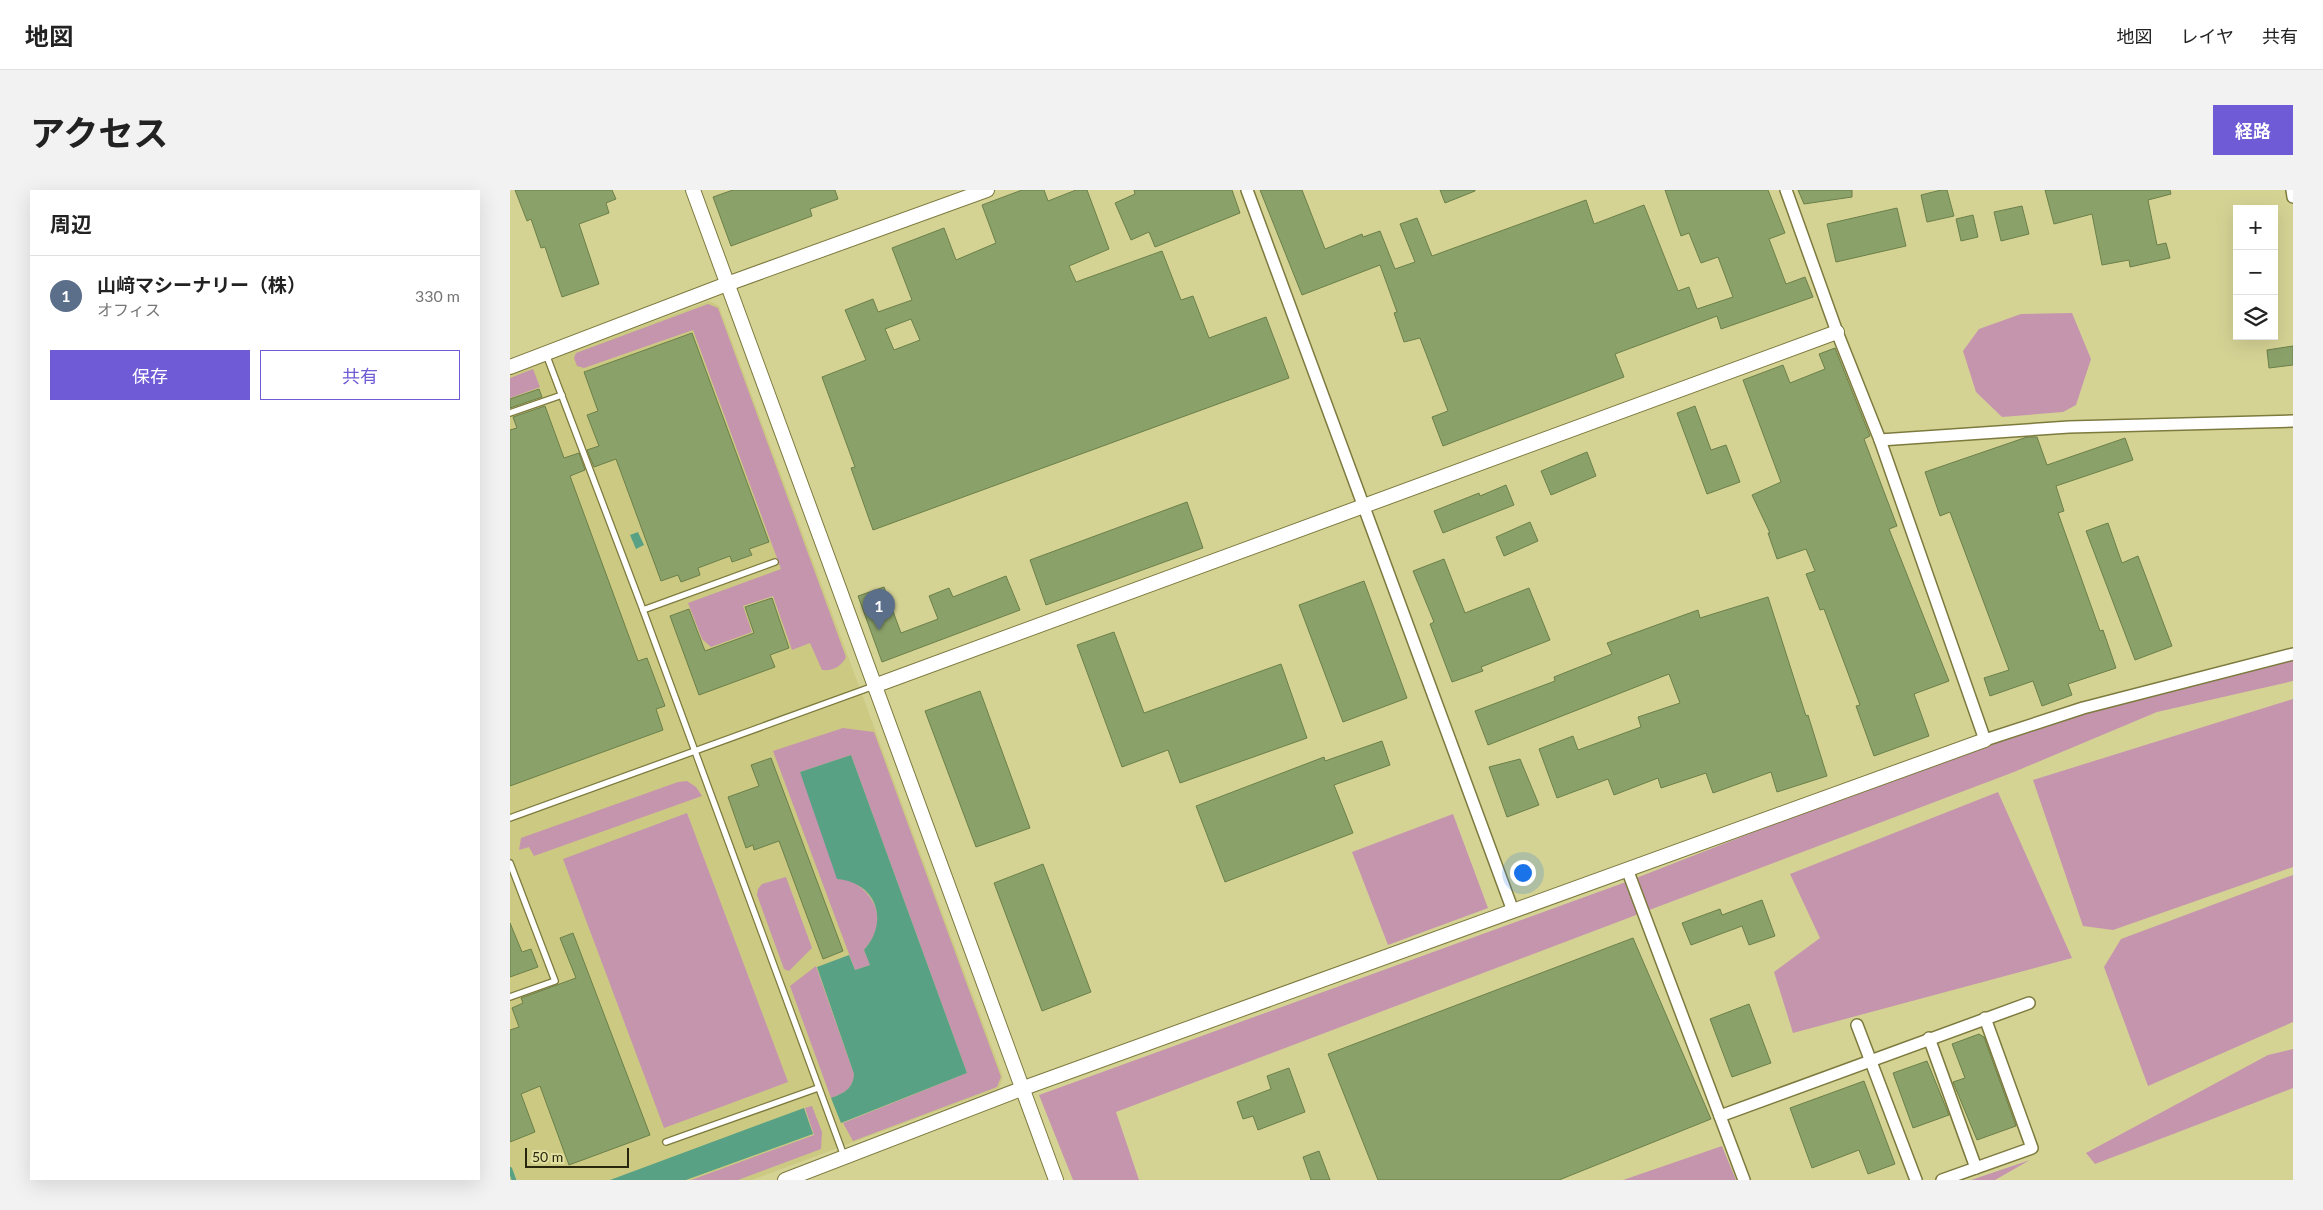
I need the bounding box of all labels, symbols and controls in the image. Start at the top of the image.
text: 地図 [25,21,73,50]
text: 地図 [2117,25,2153,47]
text: レイヤ [2181,25,2234,47]
text: 共有 [2262,25,2298,47]
button: 経路 [2213,105,2293,155]
text: アクセス [30,111,168,153]
map controls [2233,205,2278,340]
button: + [2233,205,2278,250]
text: 周辺 [50,211,92,236]
button: − [2233,250,2278,295]
text: 山﨑マシーナリー（株） [97,273,306,296]
text: 1 [61,286,71,305]
text: 330 m [415,286,460,305]
button: layers [2233,295,2278,340]
text: オフィス [97,300,161,319]
button: 保存 [50,350,250,400]
button: 共有 [260,350,460,400]
pin: 1 [863,589,895,630]
your location [1510,860,1536,886]
scale bar [525,1145,629,1168]
text: 50 m [532,1148,563,1165]

